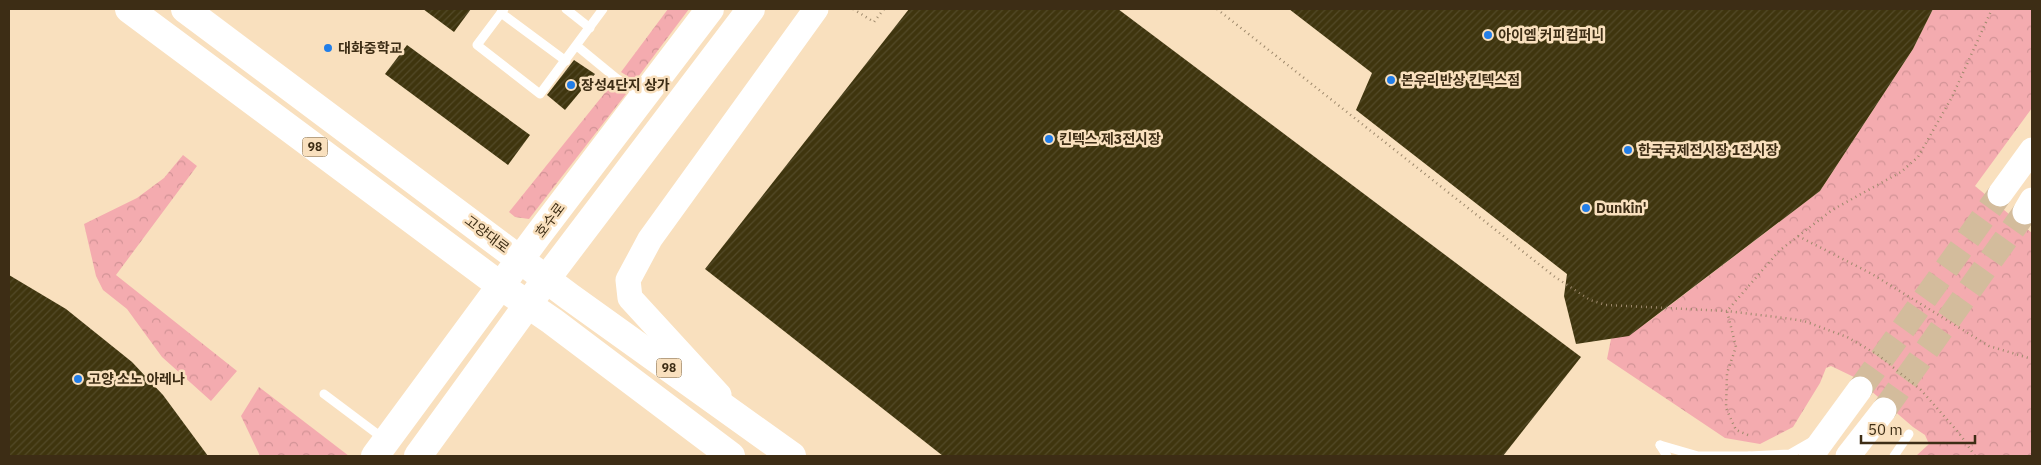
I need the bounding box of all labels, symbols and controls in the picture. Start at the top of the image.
place label: 아이엠 커피컴퍼니 [1498,26,1604,44]
marker: 아이엠 커피컴퍼니 [1482,29,1494,41]
place label: 대화중학교 [338,39,403,57]
marker: 대화중학교 [322,42,334,54]
place label: 본우리반상 킨텍스점 [1401,71,1520,89]
marker: 본우리반상 킨텍스점 [1385,74,1397,86]
place label: 장성4단지 상가 [581,76,670,94]
marker: 장성4단지 상가 [565,79,577,91]
place label: 킨텍스 제3전시장 [1059,130,1161,148]
marker: 킨텍스 제3전시장 [1043,133,1055,145]
road number: 98 [302,138,328,156]
place label: 한국국제전시장 1전시장 [1638,141,1779,159]
marker: 한국국제전시장 1전시장 [1622,144,1634,156]
street label: 호수로 [531,199,569,241]
place label: Dunkin' [1596,199,1646,217]
marker: Dunkin' [1580,202,1592,214]
street label: 고양대로 [461,211,513,257]
road number: 98 [656,358,682,378]
place label: 고양 소노 아레나 [88,370,185,388]
marker: 고양 소노 아레나 [72,373,84,385]
scale bar [1861,412,1975,444]
text: 50 m [1868,420,1903,439]

